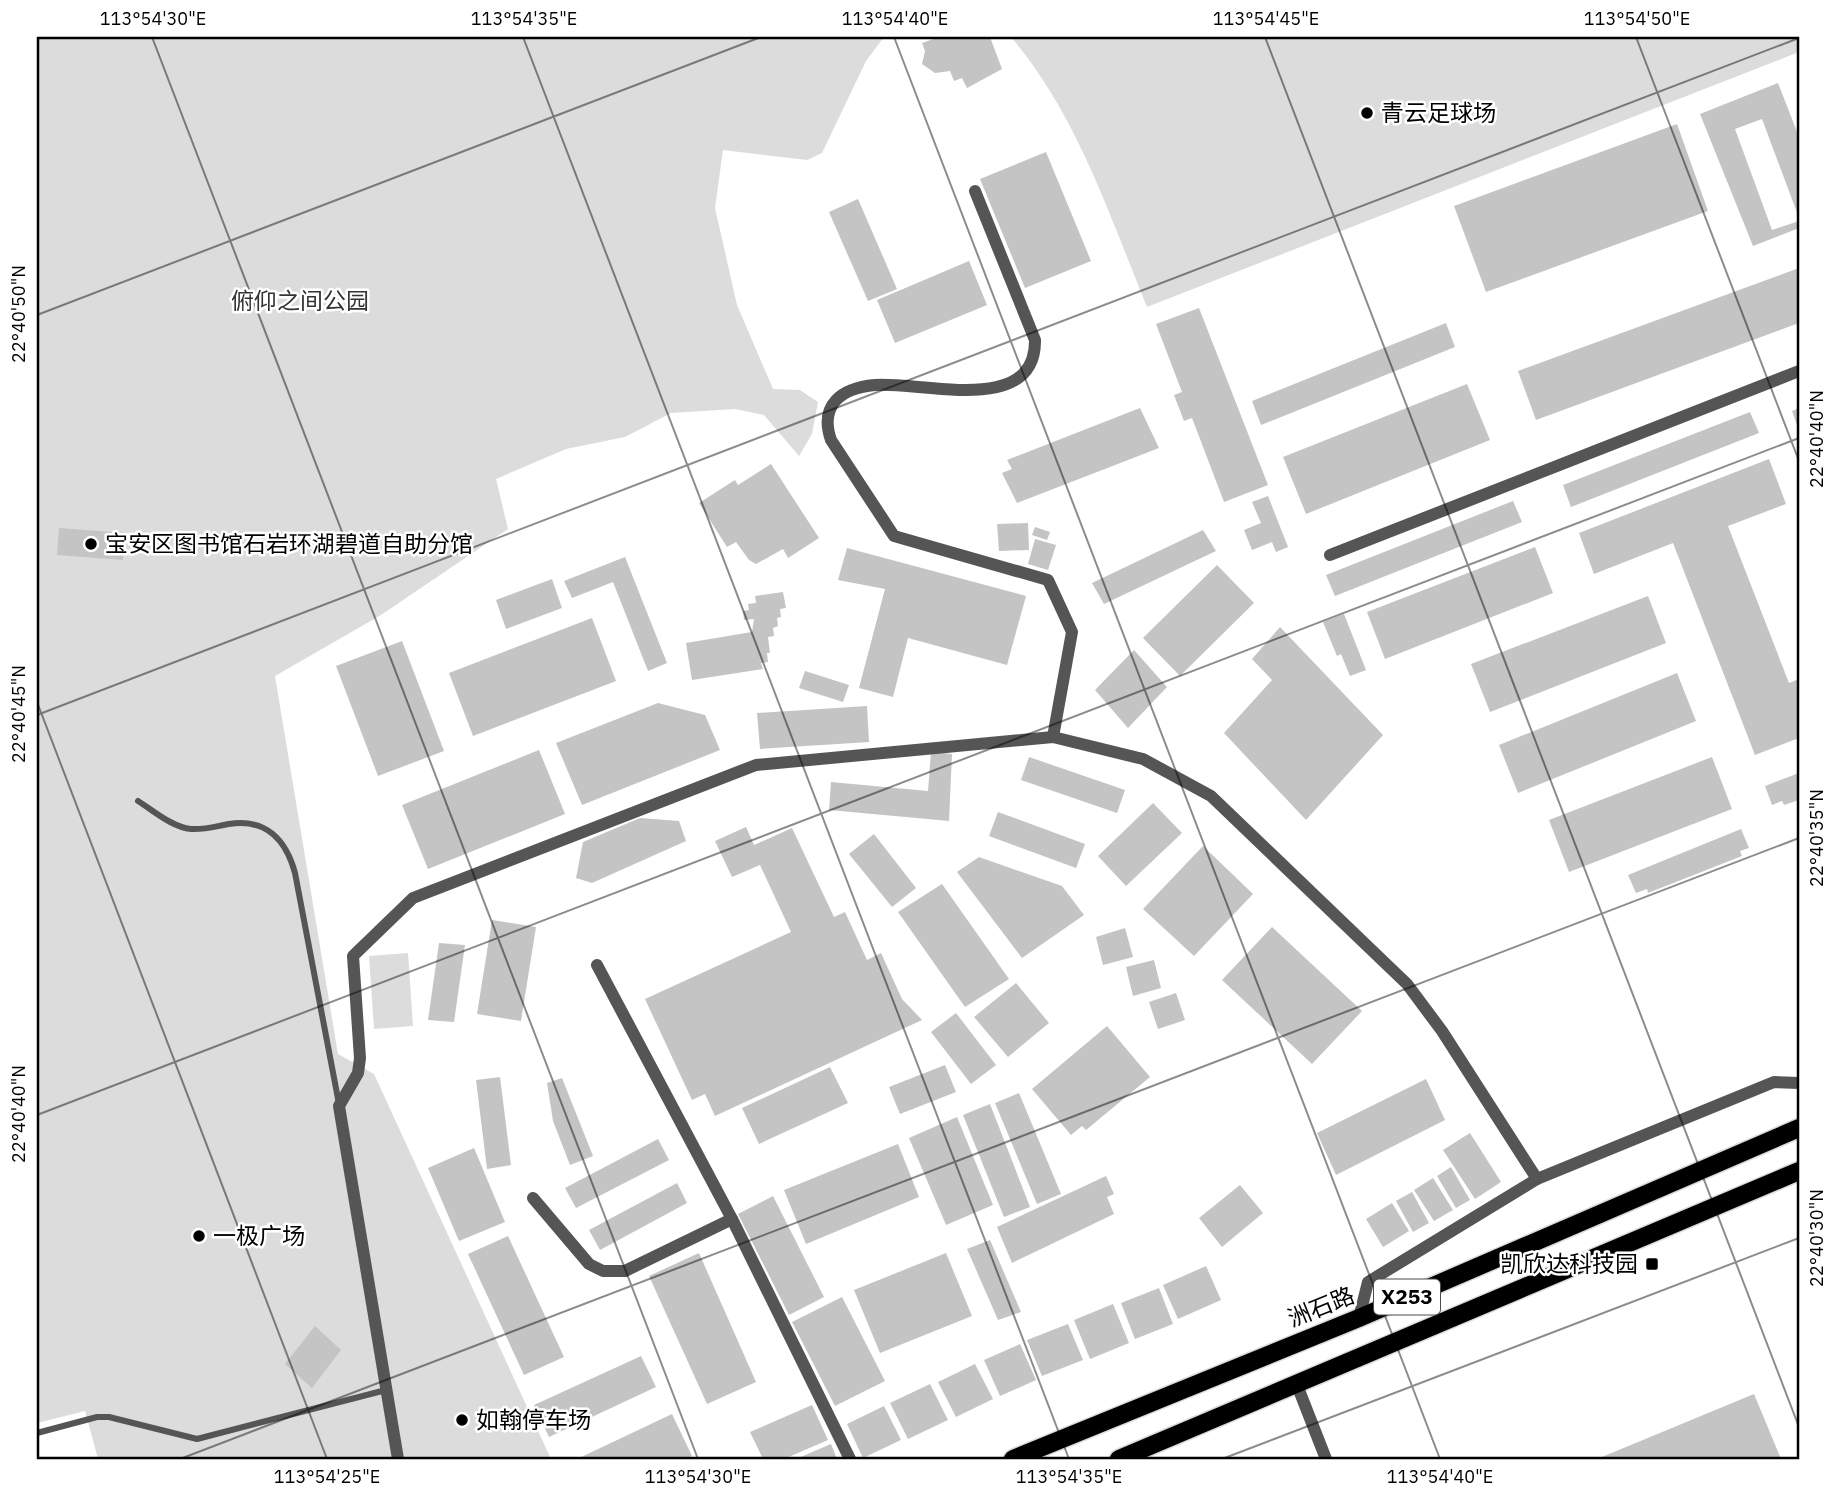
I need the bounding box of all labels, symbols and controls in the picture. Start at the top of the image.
text: 113°54'30"E [100,7,206,30]
text: 113°54'35"E [471,7,577,30]
text: 113°54'40"E [842,7,948,30]
text: 113°54'45"E [1213,7,1319,30]
text: 113°54'50"E [1584,7,1690,30]
place label: 青云足球场 [1381,97,1496,127]
marker: 青云足球场 [1359,105,1375,121]
text: 22°40'50"N [7,265,30,363]
park label: 俯仰之间公园 [231,285,369,315]
text: 22°40'40"N [1805,390,1828,488]
place label: 宝安区图书馆石岩环湖碧道自助分馆 [105,528,473,558]
marker: 宝安区图书馆石岩环湖碧道自助分馆 [83,536,99,552]
text: 22°40'45"N [7,665,30,763]
text: 22°40'35"N [1805,789,1828,887]
text: 22°40'40"N [7,1065,30,1163]
text: 22°40'30"N [1805,1189,1828,1287]
place label: 一极广场 [213,1220,305,1250]
marker: 一极广场 [191,1228,207,1244]
place label: 凯欣达科技园 [1500,1248,1638,1278]
marker: 凯欣达科技园 [1644,1256,1660,1272]
street label: 洲石路 [1283,1279,1358,1333]
road number: X253 [1374,1280,1440,1314]
place label: 如翰停车场 [476,1404,591,1434]
marker: 如翰停车场 [454,1412,470,1428]
text: 113°54'25"E [274,1465,380,1488]
text: 113°54'30"E [645,1465,751,1488]
text: 113°54'35"E [1016,1465,1122,1488]
text: 113°54'40"E [1387,1465,1493,1488]

